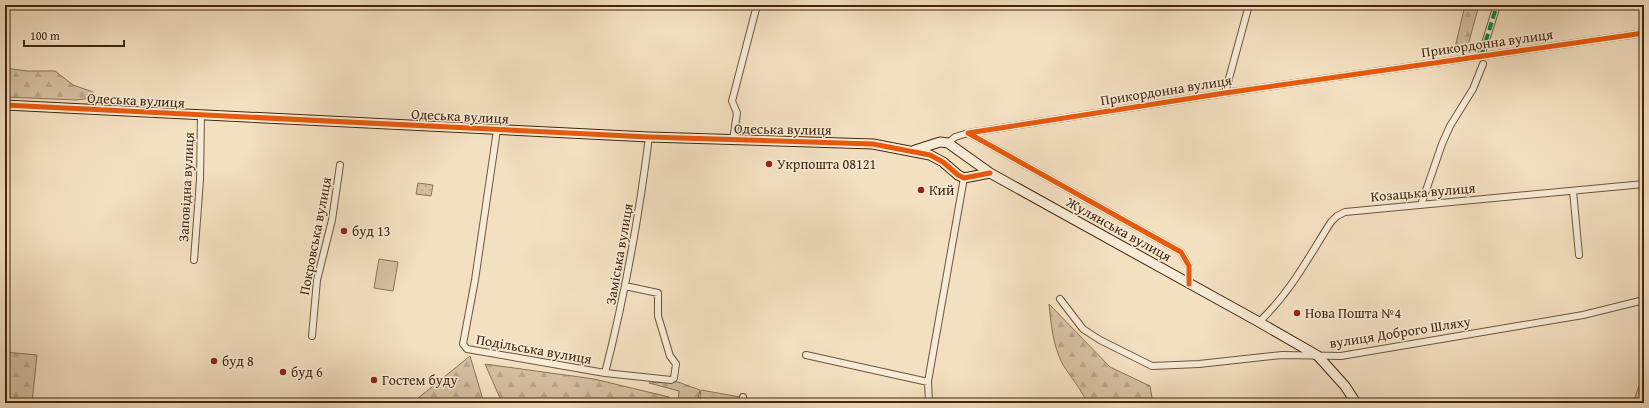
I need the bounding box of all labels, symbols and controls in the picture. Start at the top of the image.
scale bar [24,22,124,48]
street label: Прикордонна вулиця [1420,24,1554,62]
text: 100 m [30,27,60,44]
street label: Прикордонна вулиця [1099,70,1233,110]
street label: Одеська вулиця [87,87,185,113]
street label: Одеська вулиця [411,103,509,129]
street label: Одеська вулиця [734,118,832,140]
street label: Заповідна вулиця [173,131,199,243]
place label: Укрпошта 08121 [777,154,876,174]
marker: Укрпошта 08121 [764,159,774,169]
street label: Покровська вулиця [294,175,336,297]
street label: Козацька вулиця [1370,177,1476,207]
place label: Кий [929,180,954,200]
marker: Кий [916,185,926,195]
street label: Жулянська вулиця [1062,191,1175,266]
street label: Заміська вулиця [600,202,638,306]
place label: буд 13 [352,221,390,241]
marker: буд 13 [339,226,349,236]
place label: Нова Пошта №4 [1305,303,1402,323]
marker: Нова Пошта №4 [1292,308,1302,318]
street label: вулиця Доброго Шляху [1328,311,1472,353]
street label: Подільська вулиця [475,329,593,369]
place label: буд 8 [222,351,254,371]
marker: буд 8 [209,356,219,366]
place label: буд 6 [291,362,323,382]
marker: буд 6 [278,367,288,377]
place label: Гостем буду [382,370,458,390]
marker: Гостем буду [369,375,379,385]

